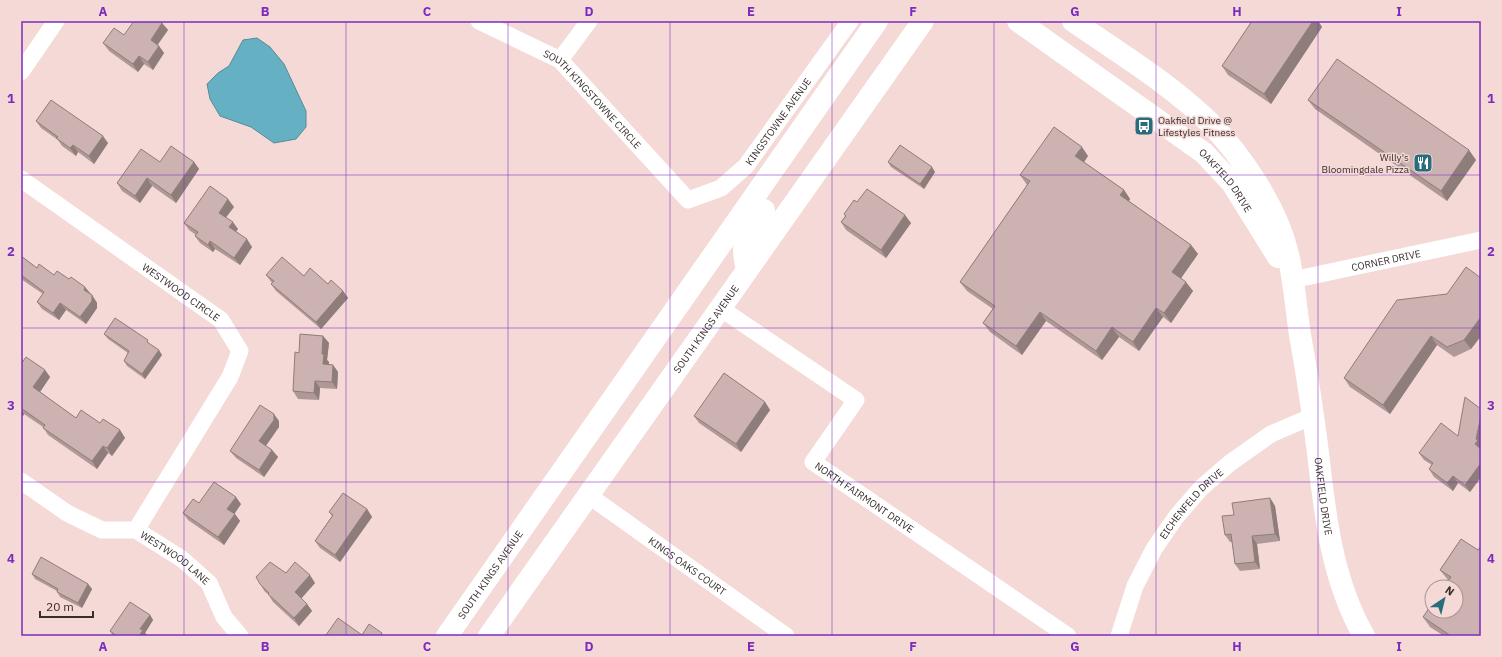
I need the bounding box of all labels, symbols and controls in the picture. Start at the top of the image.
text: A [99,3,108,20]
text: B [261,3,270,20]
text: C [423,3,432,20]
text: D [584,3,594,20]
text: E [747,3,755,20]
text: F [909,3,917,20]
text: G [1070,3,1080,20]
text: H [1232,3,1242,20]
text: I [1396,3,1402,20]
street label: SOUTH KINGSTOWNE CIRCLE [541,47,644,151]
street label: KINGSTOWNE AVENUE [742,75,814,168]
text: 1 [7,90,15,107]
text: 1 [1487,90,1495,107]
place label: Oakfield Drive @ Lifestyles Fitness [1158,114,1236,139]
bus stop icon: Oakfield Drive @ Lifestyles Fitness [1133,115,1155,137]
street label: OAKFIELD DRIVE [1197,145,1255,215]
place label: Willy's Bloomingdale Pizza [1322,151,1410,176]
restaurant icon: Willy's Bloomingdale Pizza [1412,152,1434,174]
text: 2 [7,243,15,260]
text: 2 [1487,243,1495,260]
street label: CORNER DRIVE [1350,246,1422,274]
street label: WESTWOOD CIRCLE [140,260,223,324]
street label: SOUTH KINGS AVENUE [670,282,741,375]
text: 3 [7,397,15,414]
text: 3 [1487,397,1495,414]
street label: OAKFIELD DRIVE [1312,457,1336,536]
street label: NORTH FAIRMONT DRIVE [813,459,917,536]
street label: EICHENFELD DRIVE [1156,465,1226,541]
street label: WESTWOOD LANE [138,528,213,587]
street label: SOUTH KINGS AVENUE [455,528,525,621]
street label: KINGS OAKS COURT [646,534,729,598]
text: 4 [7,550,15,567]
text: 4 [1487,550,1495,567]
north arrow [1424,579,1464,619]
text: N [1442,583,1457,599]
scale bar [40,593,93,619]
text: 20 m [46,599,74,614]
text: A [99,638,108,655]
text: B [261,638,270,655]
text: C [423,638,432,655]
text: D [584,638,594,655]
text: E [747,638,755,655]
text: F [909,638,917,655]
text: G [1070,638,1080,655]
text: H [1232,638,1242,655]
text: I [1396,638,1402,655]

